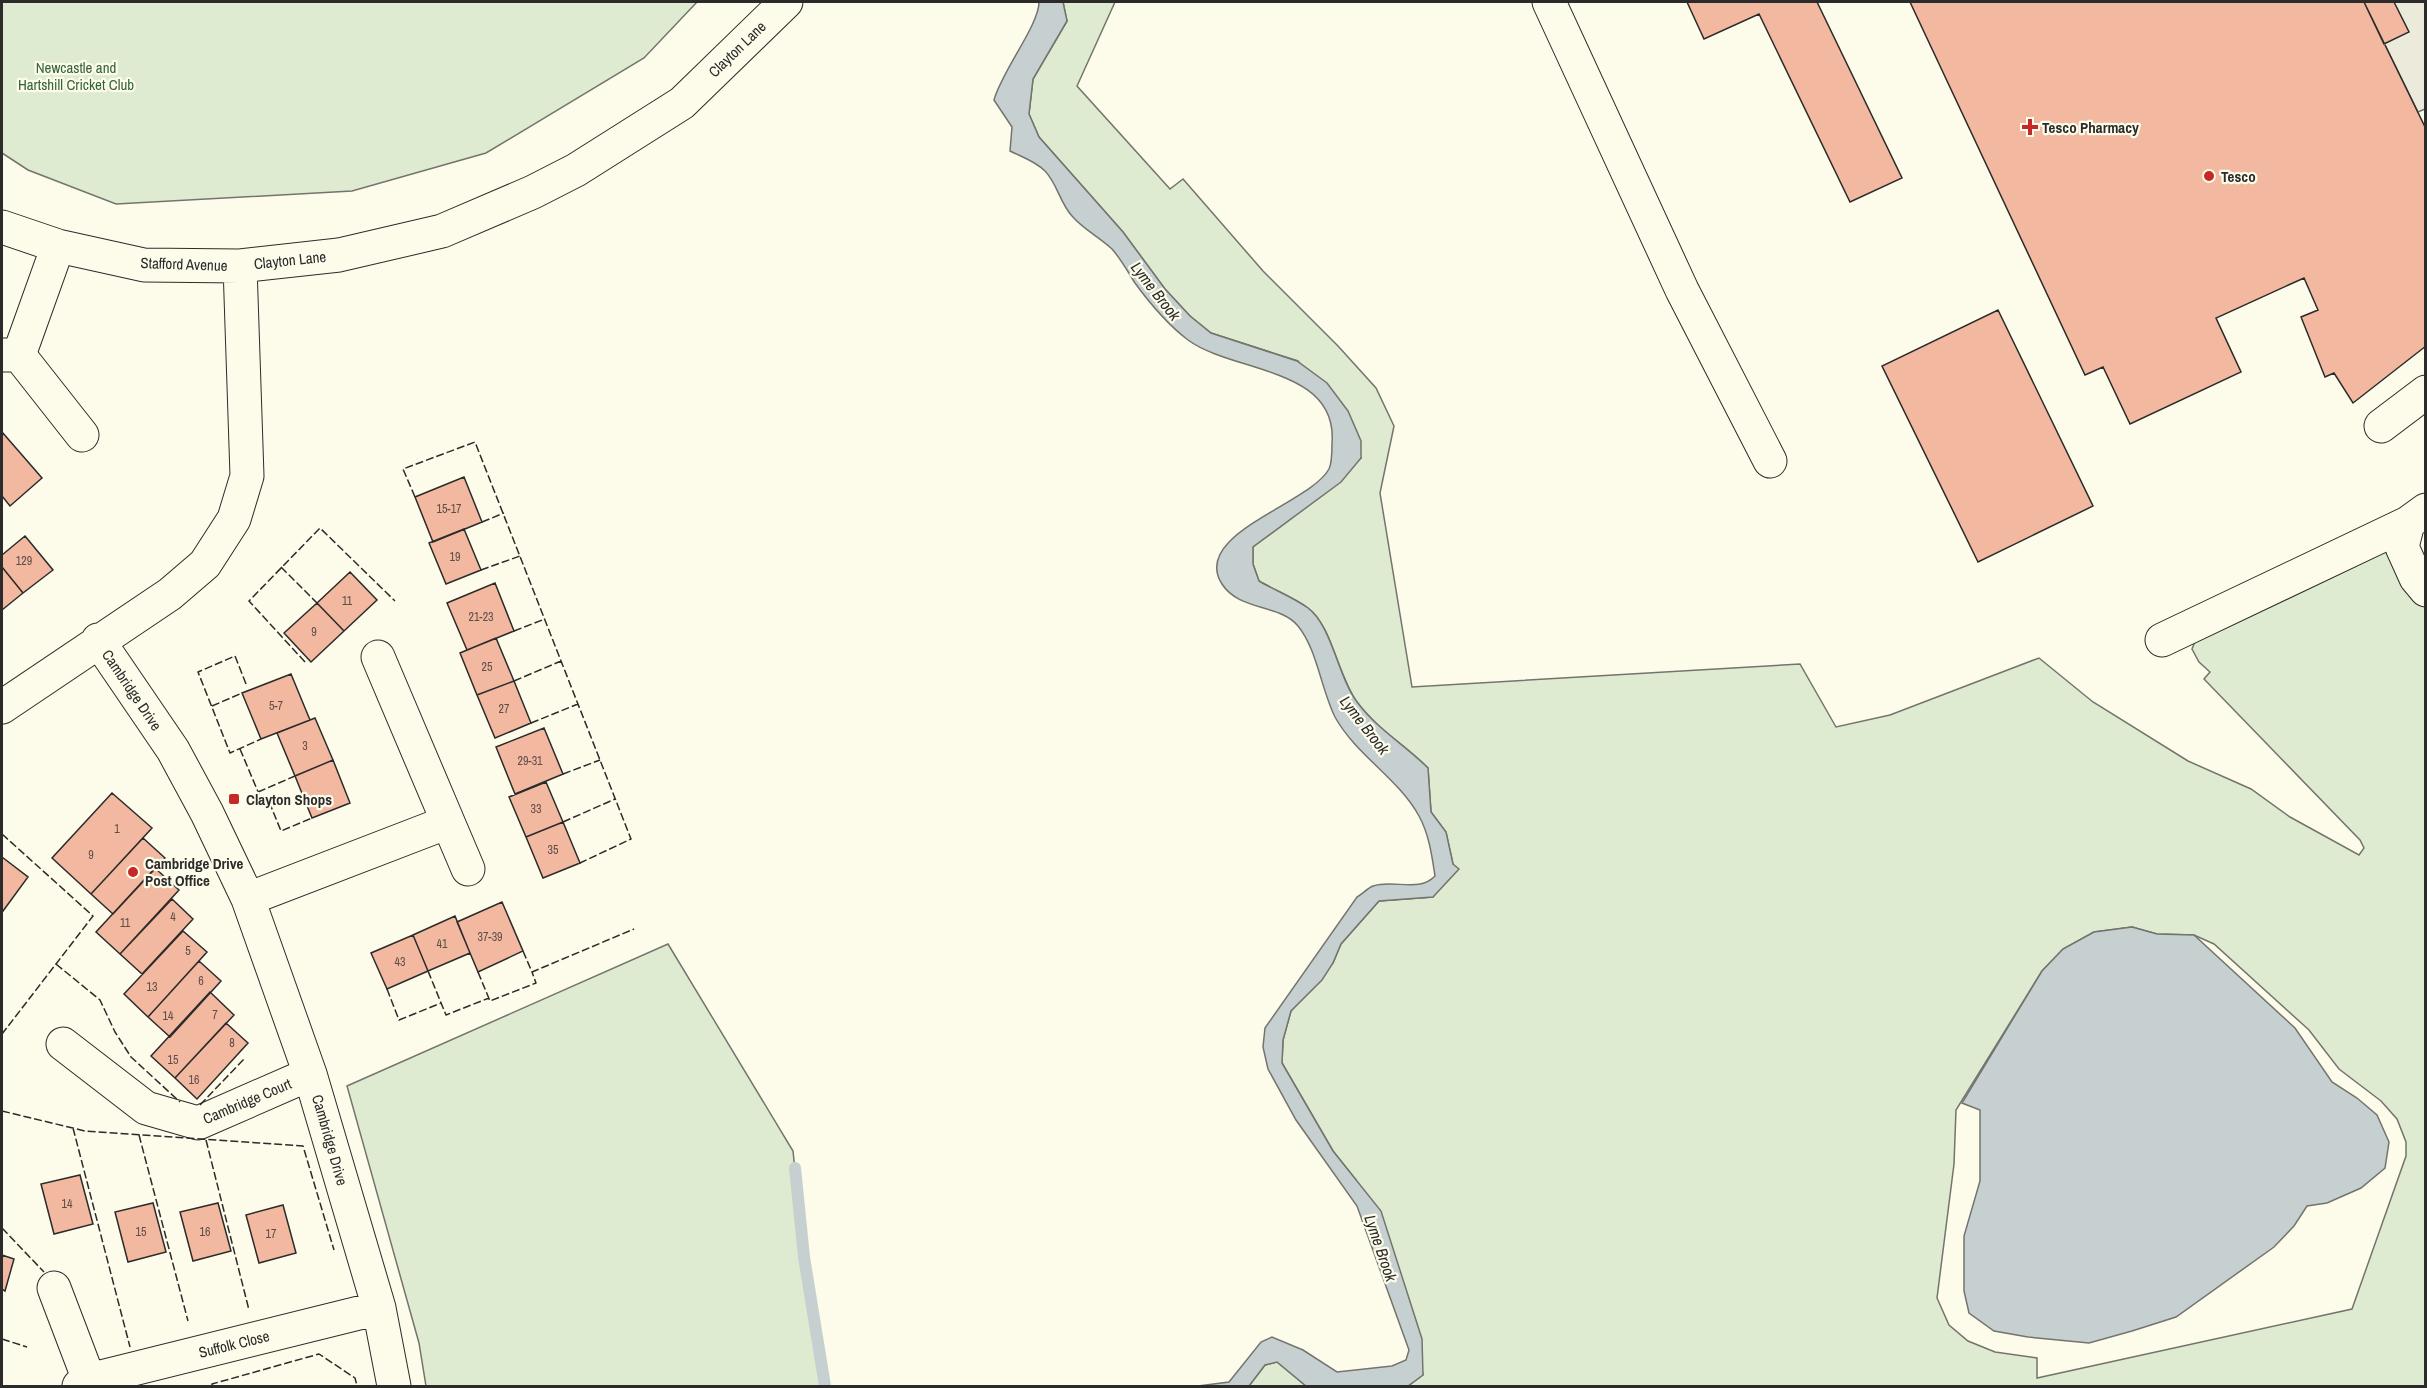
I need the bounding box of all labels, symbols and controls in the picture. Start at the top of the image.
street label: Clayton Lane [704,16,770,82]
park label: Newcastle and Hartshill Cricket Club [18,57,134,95]
place label: Tesco Pharmacy [2042,117,2139,138]
marker: Tesco Pharmacy [2023,120,2037,134]
place label: Tesco [2221,166,2256,187]
marker: Tesco [2202,169,2216,183]
street label: Clayton Lane [253,246,327,274]
street label: Stafford Avenue [140,252,228,276]
water label: Lyme Brook [1126,257,1186,325]
house number: 15-17 [436,501,462,517]
house number: 19 [450,549,460,565]
house number: 129 [16,553,32,569]
house number: 11 [342,593,353,609]
house number: 21-23 [468,609,494,625]
house number: 9 [311,624,317,640]
street label: Cambridge Drive [97,645,167,735]
house number: 25 [482,659,493,675]
water label: Lyme Brook [1335,691,1395,759]
house number: 5-7 [269,698,284,714]
house number: 27 [499,701,510,717]
house number: 3 [302,738,308,754]
house number: 29-31 [517,753,543,769]
place label: Clayton Shops [246,789,332,810]
marker: Clayton Shops [227,792,241,806]
house number: 33 [531,801,541,817]
house number: 1 [114,821,120,837]
house number: 35 [548,842,559,858]
house number: 9 [88,847,94,863]
place label: Cambridge Drive Post Office [145,853,244,891]
marker: Cambridge Drive Post Office [126,865,140,879]
house number: 4 [170,909,176,925]
house number: 11 [120,915,131,931]
house number: 37-39 [477,929,503,945]
house number: 41 [437,936,448,952]
house number: 5 [185,943,191,959]
house number: 43 [395,954,405,970]
house number: 6 [198,973,204,989]
house number: 13 [147,979,157,995]
house number: 7 [212,1007,218,1023]
house number: 14 [163,1008,174,1024]
house number: 8 [229,1035,235,1051]
house number: 15 [168,1052,179,1068]
house number: 16 [189,1072,199,1088]
street label: Cambridge Court [199,1073,295,1129]
street label: Cambridge Drive [307,1092,353,1188]
house number: 14 [62,1196,73,1212]
water label: Lyme Brook [1359,1212,1403,1285]
house number: 15 [136,1224,147,1240]
house number: 16 [200,1224,210,1240]
house number: 17 [266,1226,277,1242]
street label: Suffolk Close [196,1325,272,1363]

